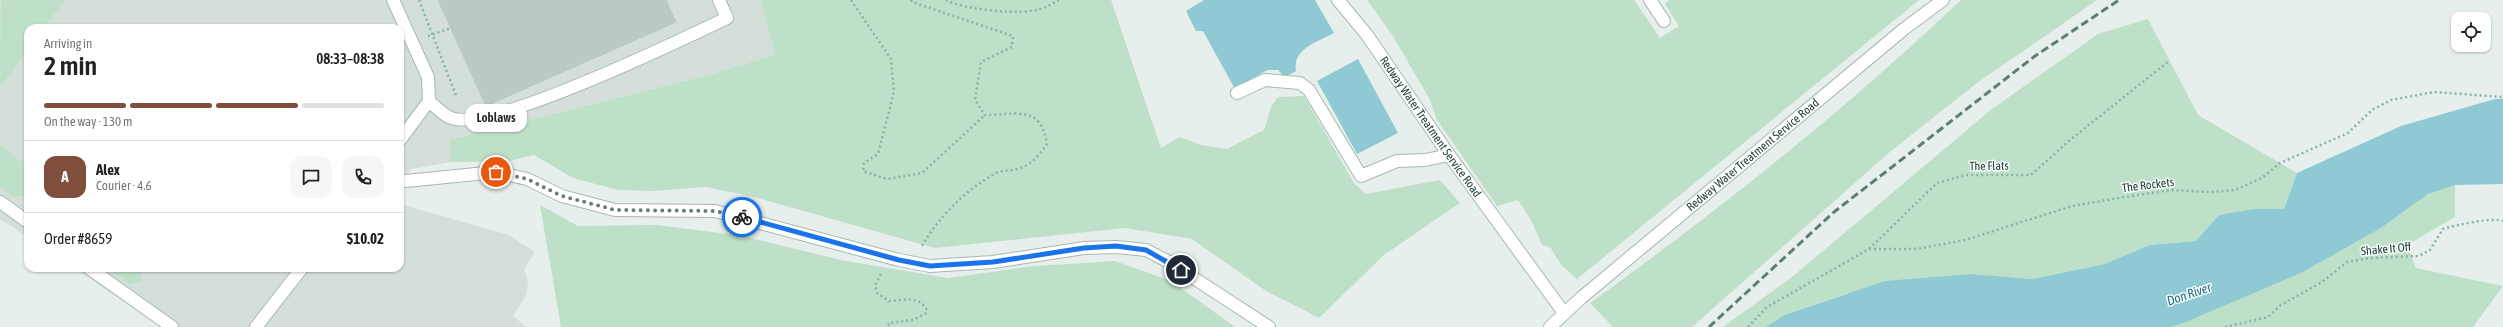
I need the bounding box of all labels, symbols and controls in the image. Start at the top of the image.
map controls [2451,12,2491,52]
button: locate [2451,12,2491,52]
text: Arriving in [44,36,92,51]
text: 08:33–08:38 [316,50,384,67]
text: 2 min [44,51,97,81]
street label: Redway Water Treatment Service Road [1377,54,1484,200]
street label: Redway Water Treatment Service Road [1684,96,1822,214]
callout: Loblaws [465,104,527,132]
text: Loblaws [476,110,516,125]
text: On the way · 130 m [44,114,132,129]
pin [479,155,513,189]
button: chat [290,156,332,198]
button: phone [342,156,384,198]
street label: The Flats [1969,159,2009,173]
text: Alex [96,161,120,178]
icon: bag [485,161,507,183]
text: A [61,168,69,185]
street label: The Rockets [2121,175,2175,195]
text: Courier · 4.6 [96,178,152,193]
courier [722,197,762,237]
icon: bike [731,206,753,228]
text: Order #8659 [44,230,112,247]
text: $10.02 [347,230,384,247]
street label: Shake It Off [2360,240,2412,258]
pin [1164,253,1198,287]
icon: home [1170,259,1192,281]
water label: Don River [2165,279,2214,309]

